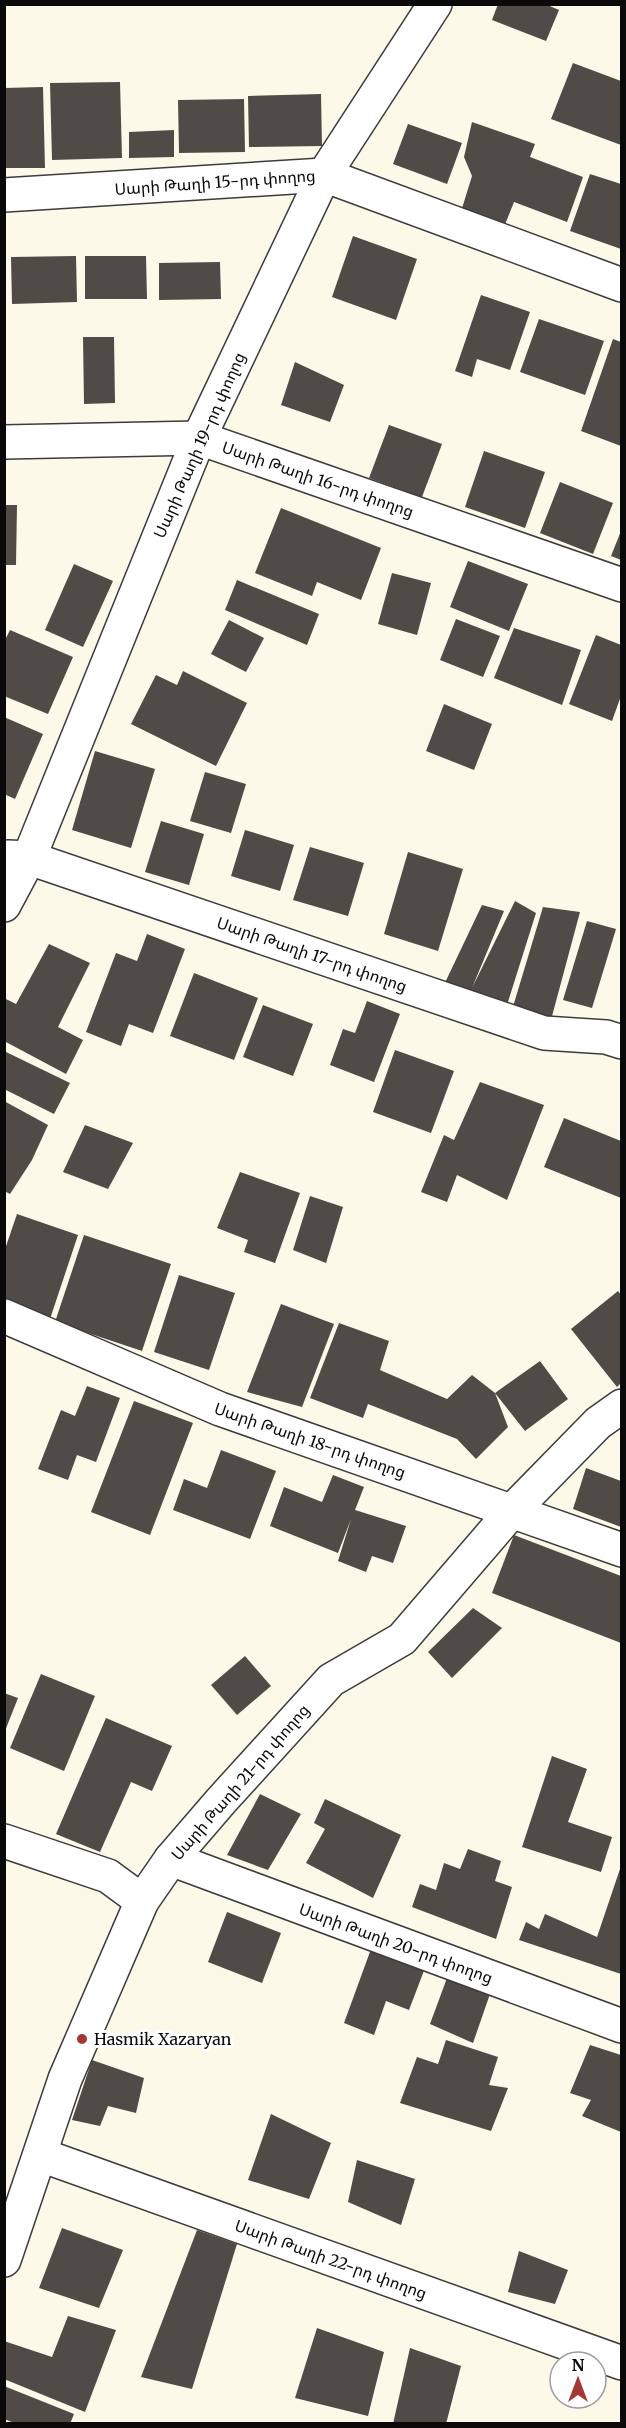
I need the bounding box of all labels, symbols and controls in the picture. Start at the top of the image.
street label: Սարի Թաղի 15-րդ փողոց [114,165,316,199]
street label: Սարի Թաղի 19-րդ փողոց [149,349,249,541]
street label: Սարի Թաղի 16-րդ փողոց [219,437,417,521]
street label: Սարի Թաղի 17-րդ փողոց [214,912,410,996]
street label: Սարի Թաղի 18-րդ փողոց [212,1398,408,1482]
street label: Սարի Թաղի 21-րդ փողոց [167,1700,313,1864]
street label: Սարի Թաղի 20-րդ փողոց [296,1899,496,1987]
place label: Hasmik Xazaryan [94,2029,232,2049]
marker: Hasmik Xazaryan [75,2032,89,2046]
street label: Սարի Թաղի 22-րդ փողոց [232,2215,430,2303]
north arrow [548,2350,608,2410]
text: N [572,2355,585,2375]

